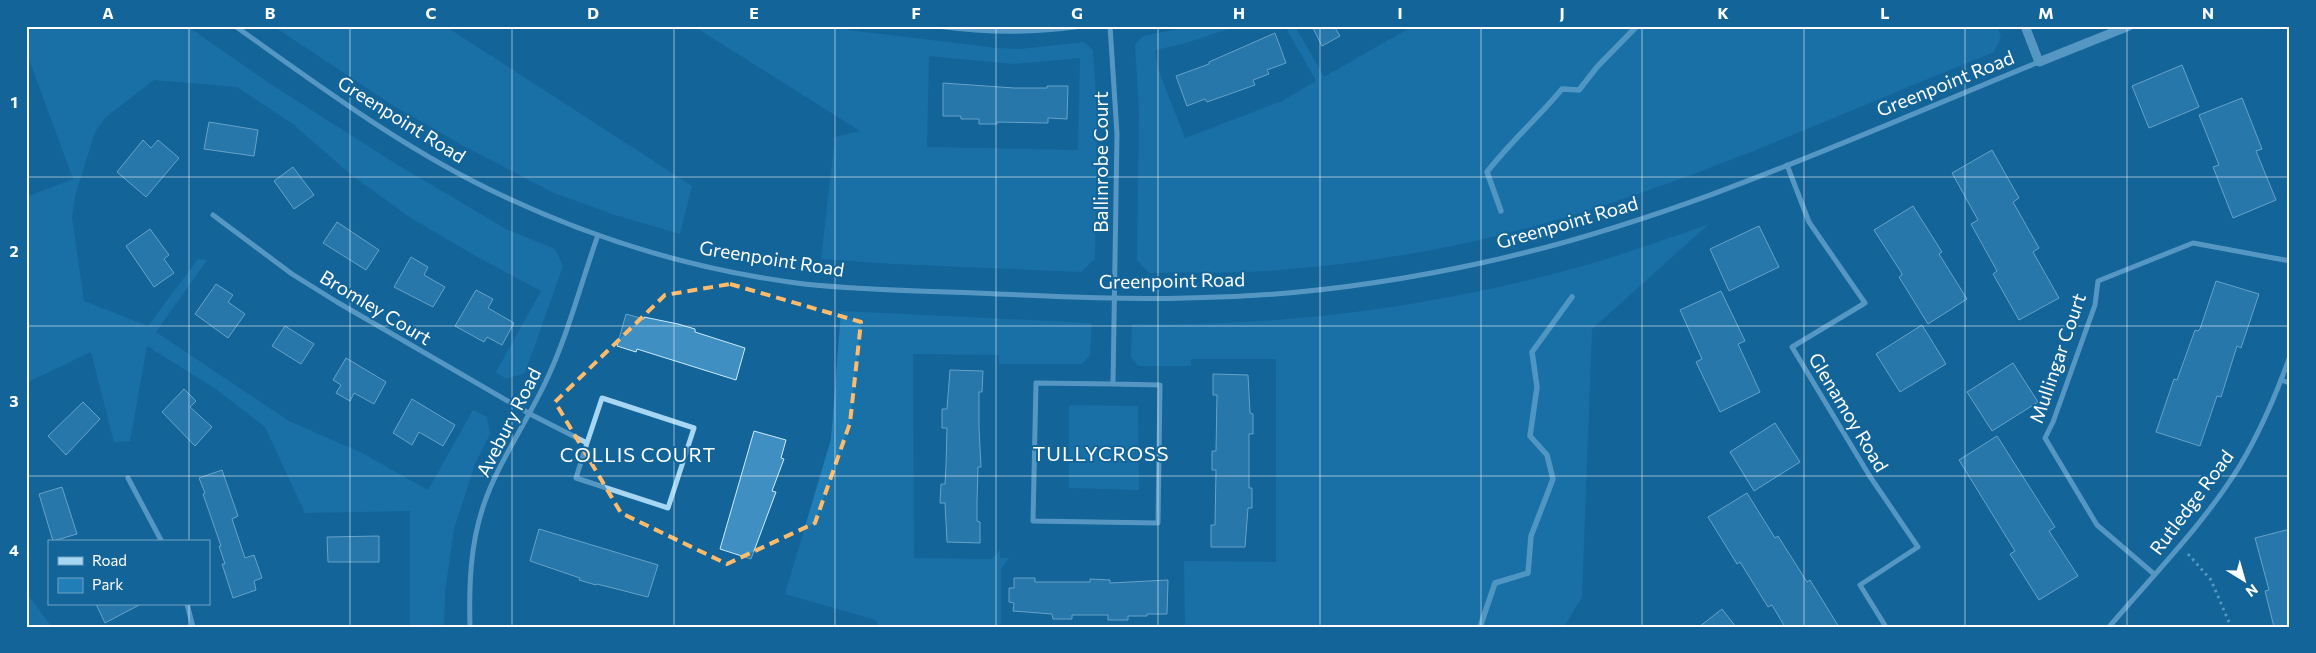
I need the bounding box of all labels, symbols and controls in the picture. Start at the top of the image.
text: A [102,3,114,22]
text: B [265,3,276,22]
text: C [426,3,437,22]
text: D [587,3,599,22]
text: E [749,3,759,22]
text: F [911,3,921,22]
text: G [1071,3,1083,22]
text: H [1233,3,1245,22]
text: I [1397,3,1403,22]
text: J [1559,3,1565,22]
text: K [1717,3,1729,22]
text: L [1880,3,1890,22]
text: M [2038,3,2054,22]
text: N [2202,3,2214,22]
street label: Greenpoint Road [1873,45,2017,121]
street label: Greenpoint Road [334,70,470,168]
street label: Ballinrobe Court [1089,91,1112,233]
text: 1 [10,92,18,111]
street label: Greenpoint Road [1494,191,1640,253]
street label: Greenpoint Road [698,235,846,281]
text: 2 [9,241,19,260]
street label: Bromley Court [316,265,436,349]
street label: Greenpoint Road [1099,267,1245,293]
street label: Mullingar Court [2024,290,2090,426]
street label: Glenamoy Road [1804,348,1894,476]
street label: Avebury Road [471,364,545,480]
text: 3 [9,391,19,410]
district label: TULLYCROSS [1033,441,1170,465]
district label: COLLIS COURT [560,442,716,466]
street label: Rutledge Road [2144,445,2238,559]
text: 4 [9,540,19,559]
legend [48,540,210,606]
text: Road [92,551,127,569]
north arrow [2218,556,2268,606]
text: Park [92,575,123,593]
text: N [2243,581,2261,601]

